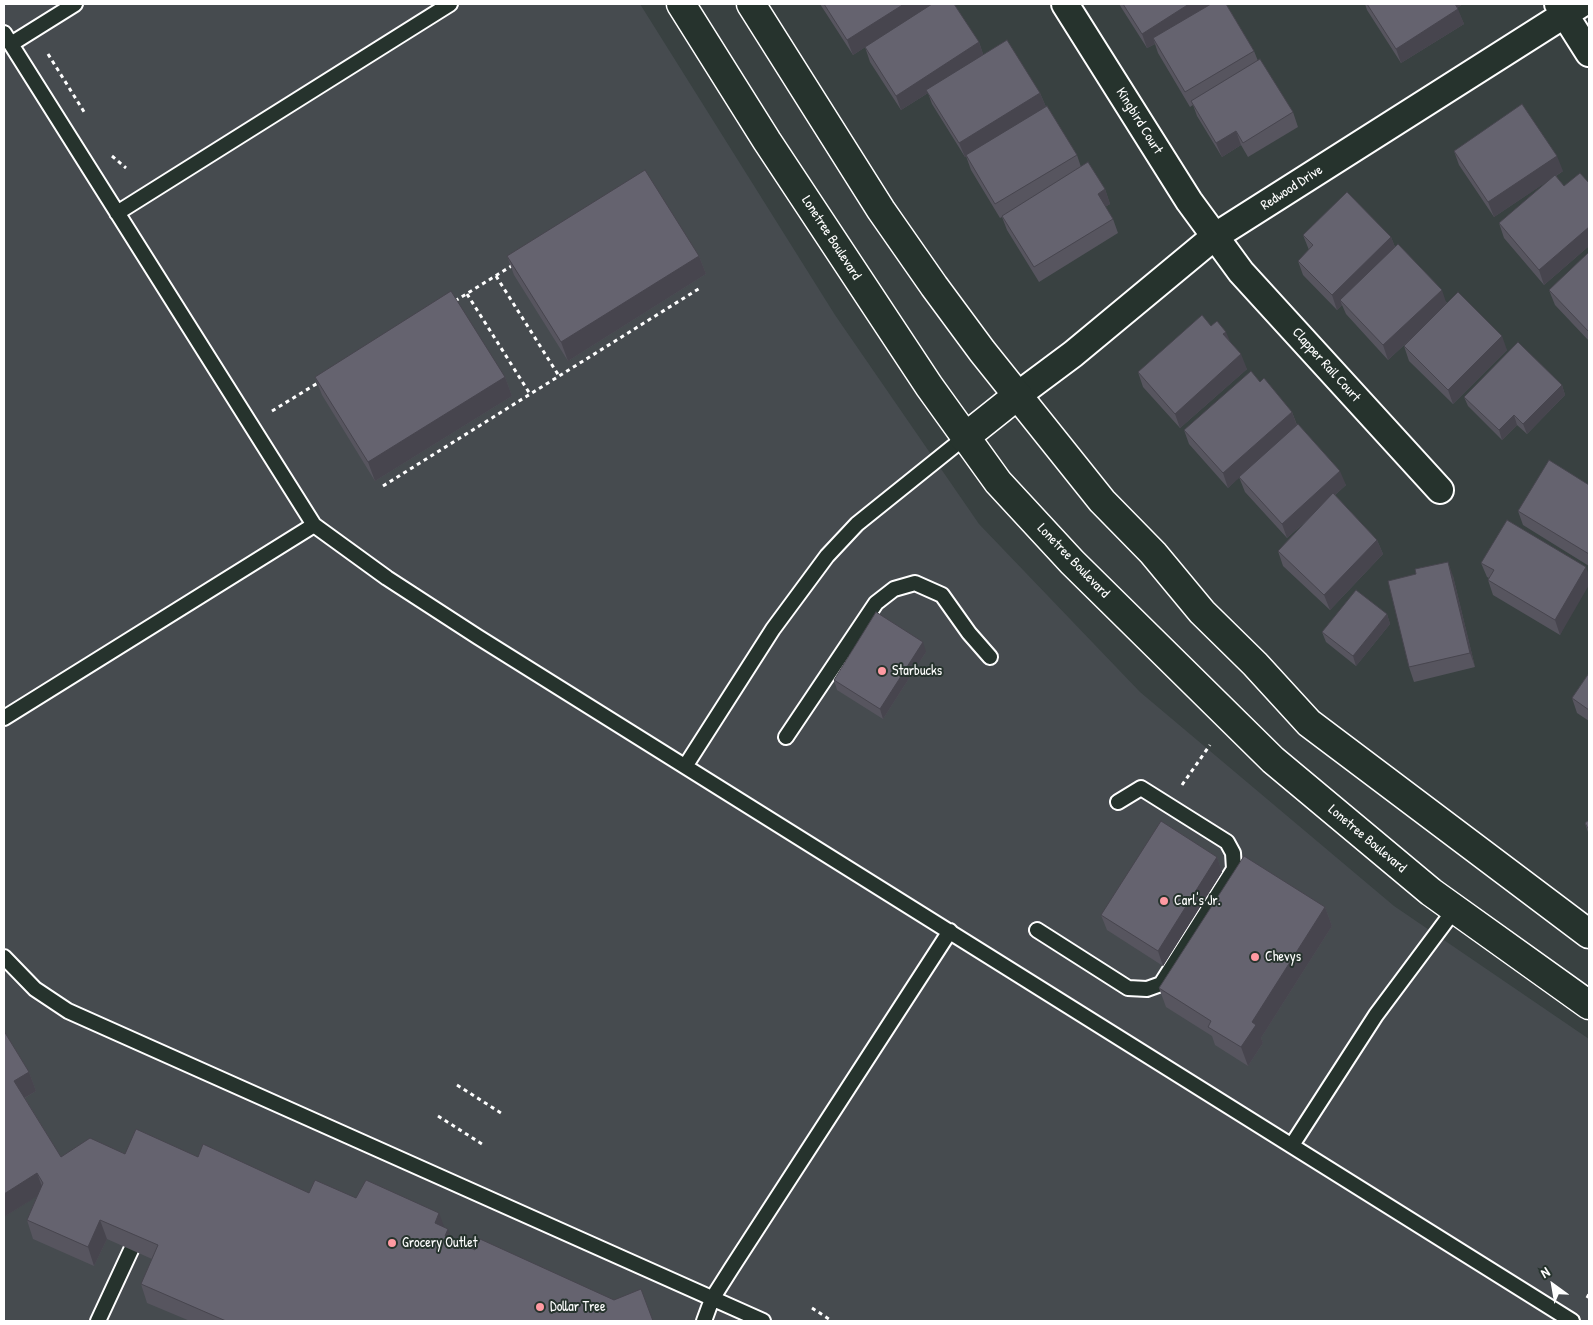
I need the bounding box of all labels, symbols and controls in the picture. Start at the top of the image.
street label: Kingbird Court [1112,85,1166,157]
street label: Redwood Drive [1258,162,1326,214]
street label: Lonetree Boulevard [798,193,864,283]
street label: Clapper Rail Court [1288,324,1364,406]
street label: Lonetree Boulevard [1033,520,1113,602]
place label: Starbucks [892,663,942,679]
marker: Starbucks [876,665,888,677]
street label: Lonetree Boulevard [1324,801,1410,877]
place label: Carl's Jr. [1174,893,1221,909]
marker: Carl's Jr. [1158,895,1170,907]
place label: Chevys [1265,949,1301,965]
marker: Chevys [1249,951,1261,963]
place label: Grocery Outlet [402,1235,478,1251]
marker: Grocery Outlet [386,1237,398,1249]
north arrow [1528,1260,1578,1310]
text: N [1537,1262,1553,1282]
place label: Dollar Tree [550,1299,606,1315]
marker: Dollar Tree [534,1301,546,1313]

